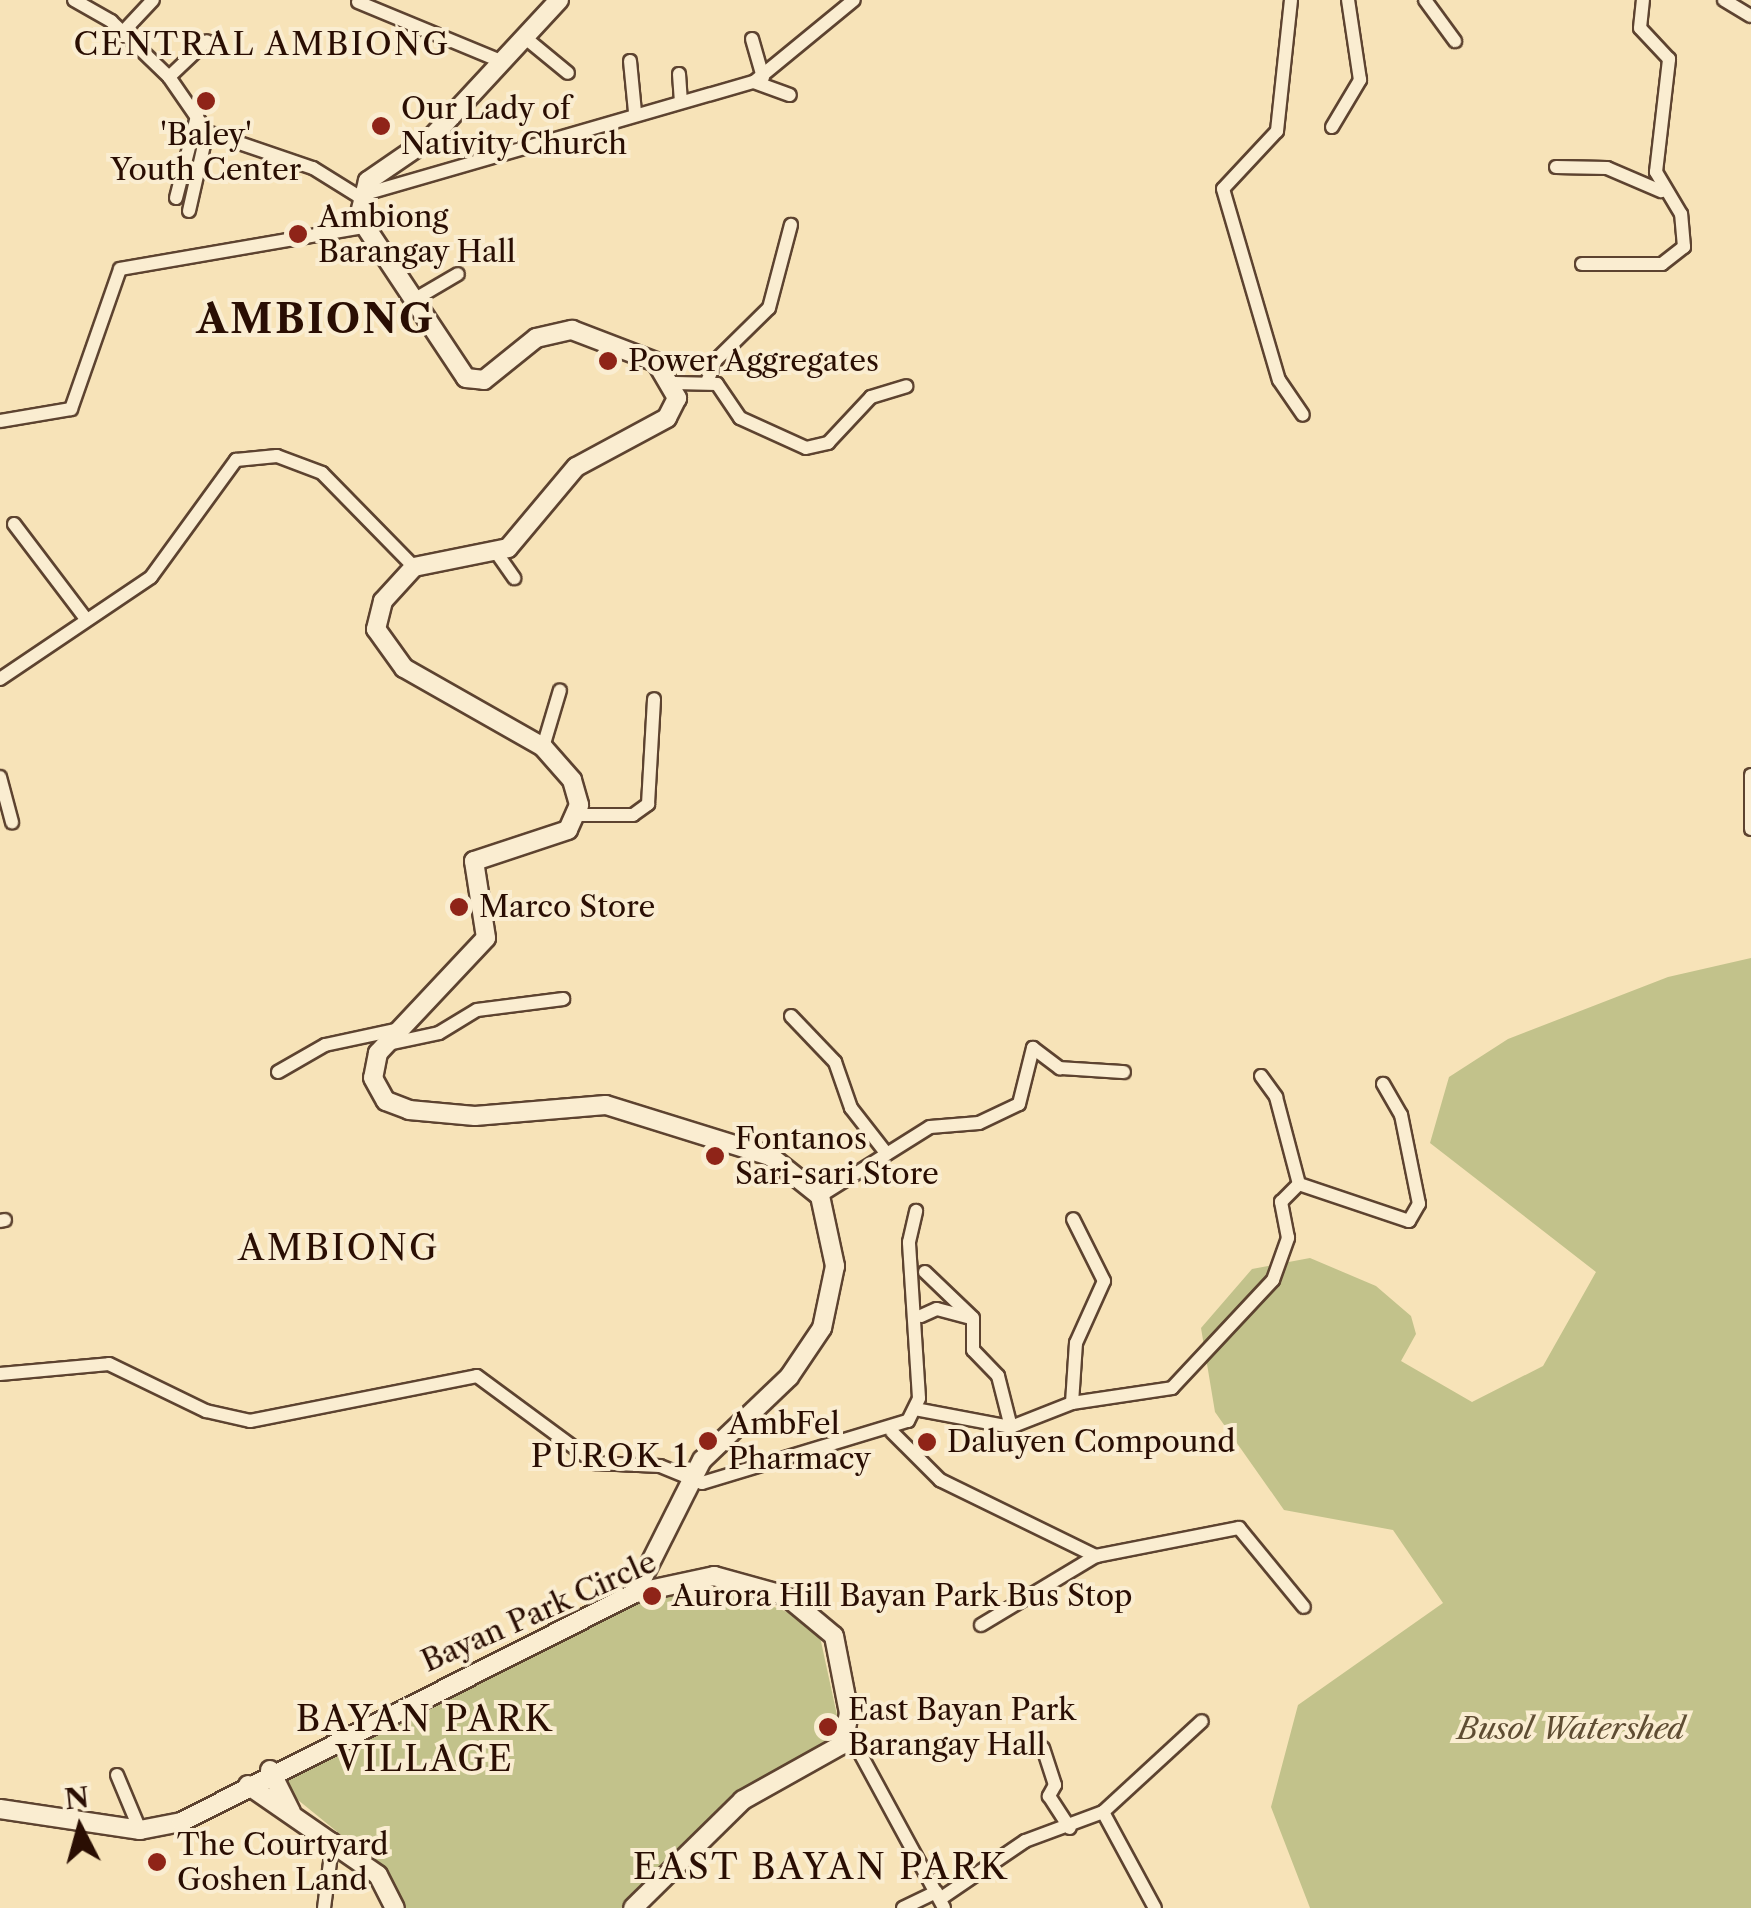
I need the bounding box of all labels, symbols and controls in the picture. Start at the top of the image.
district label: CENTRAL AMBIONG [72,25,452,63]
marker: 'Baley' Youth Center [195,90,217,112]
place label: Our Lady of Nativity Church [401,91,628,162]
marker: Our Lady of Nativity Church [370,115,392,137]
place label: 'Baley' Youth Center [111,117,301,188]
place label: Ambiong Barangay Hall [318,199,516,270]
marker: Ambiong Barangay Hall [287,223,309,245]
district label: AMBIONG [197,295,435,343]
place label: Power Aggregates [628,343,881,379]
marker: Power Aggregates [597,350,619,372]
place label: Marco Store [479,889,655,925]
marker: Marco Store [448,896,470,918]
place label: Fontanos Sari-sari Store [735,1121,939,1192]
marker: Fontanos Sari-sari Store [704,1145,726,1167]
district label: AMBIONG [238,1227,440,1269]
place label: AmbFel Pharmacy [728,1406,871,1476]
place label: Daluyen Compound [947,1424,1236,1460]
marker: AmbFel Pharmacy [697,1430,719,1452]
marker: Daluyen Compound [916,1431,938,1453]
district label: PUROK 1 [530,1437,690,1475]
street label: Bayan Park Circle [416,1544,662,1680]
place label: Aurora Hill Bayan Park Bus Stop [672,1578,1134,1614]
marker: Aurora Hill Bayan Park Bus Stop [641,1585,663,1607]
place label: East Bayan Park Barangay Hall [848,1692,1076,1762]
district label: BAYAN PARK VILLAGE [296,1698,554,1780]
park label: Busol Watershed [1457,1711,1685,1747]
marker: East Bayan Park Barangay Hall [817,1716,839,1738]
north arrow [30,1778,130,1878]
text: N [63,1780,91,1816]
place label: The Courtyard Goshen Land [177,1827,389,1898]
district label: EAST BAYAN PARK [632,1846,1010,1888]
marker: The Courtyard Goshen Land [146,1851,168,1873]

